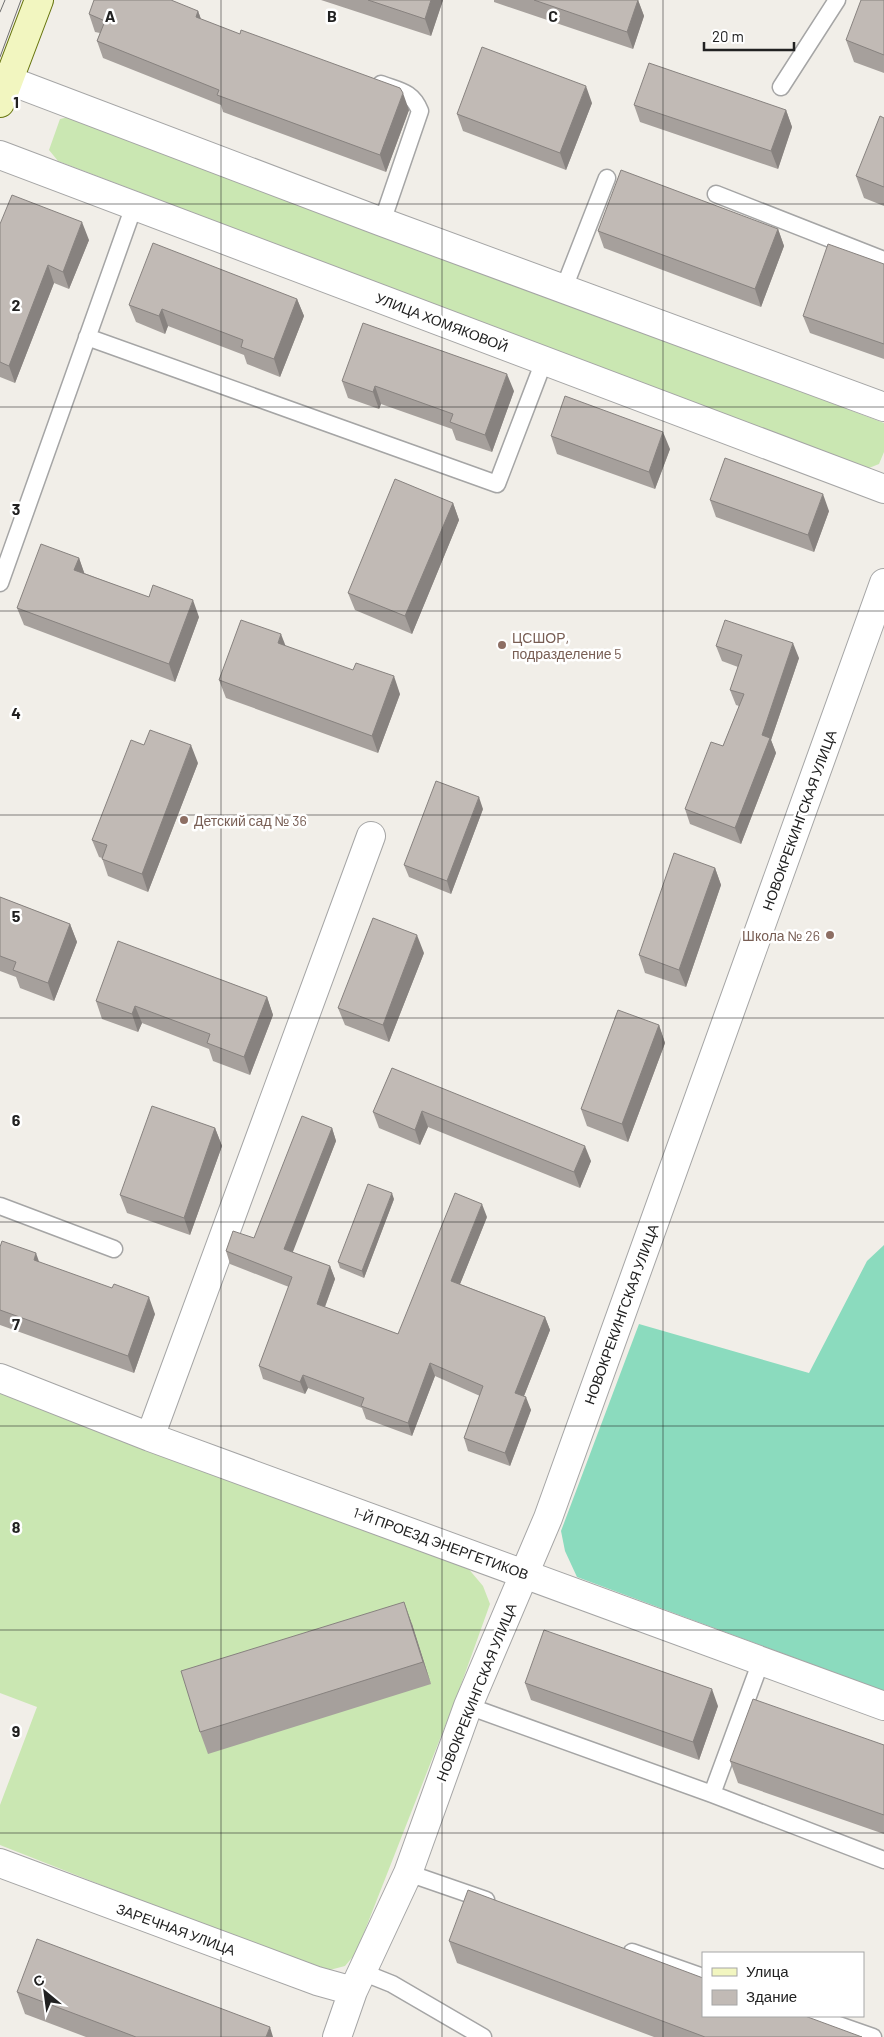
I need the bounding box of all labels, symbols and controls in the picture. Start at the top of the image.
text: A [105,6,116,25]
text: B [327,6,337,25]
text: C [548,6,558,25]
scale bar [704,20,794,52]
text: 20 m [712,27,744,45]
text: 1 [13,92,19,111]
street label: УЛИЦА ХОМЯКОВОЙ [373,289,511,355]
text: 2 [12,295,21,314]
text: 3 [12,499,20,518]
place label: ЦСШОР, подразделение 5 [512,629,622,662]
marker: ЦСШОР, подразделение 5 [496,639,508,651]
text: 4 [11,703,21,722]
street label: НОВОКРЕКИНГСКАЯ УЛИЦА [758,727,840,913]
place label: Детский сад № 36 [194,812,307,829]
marker: Детский сад № 36 [178,814,190,826]
text: 5 [12,906,21,925]
place label: Школа № 26 [742,927,820,944]
marker: Школа № 26 [824,929,836,941]
text: 6 [12,1110,21,1129]
street label: НОВОКРЕКИНГСКАЯ УЛИЦА [580,1221,662,1407]
text: 7 [12,1314,20,1333]
street label: 1-Й ПРОЕЗД ЭНЕРГЕТИКОВ [351,1503,531,1583]
text: 8 [12,1517,21,1536]
street label: НОВОКРЕКИНГСКАЯ УЛИЦА [432,1600,520,1784]
text: 9 [12,1721,20,1740]
street label: ЗАРЕЧНАЯ УЛИЦА [114,1900,239,1959]
legend [702,1952,864,2017]
text: Улица [746,1962,789,1980]
north arrow [20,1967,70,2017]
text: С [30,1970,47,1990]
text: Здание [746,1987,797,2005]

